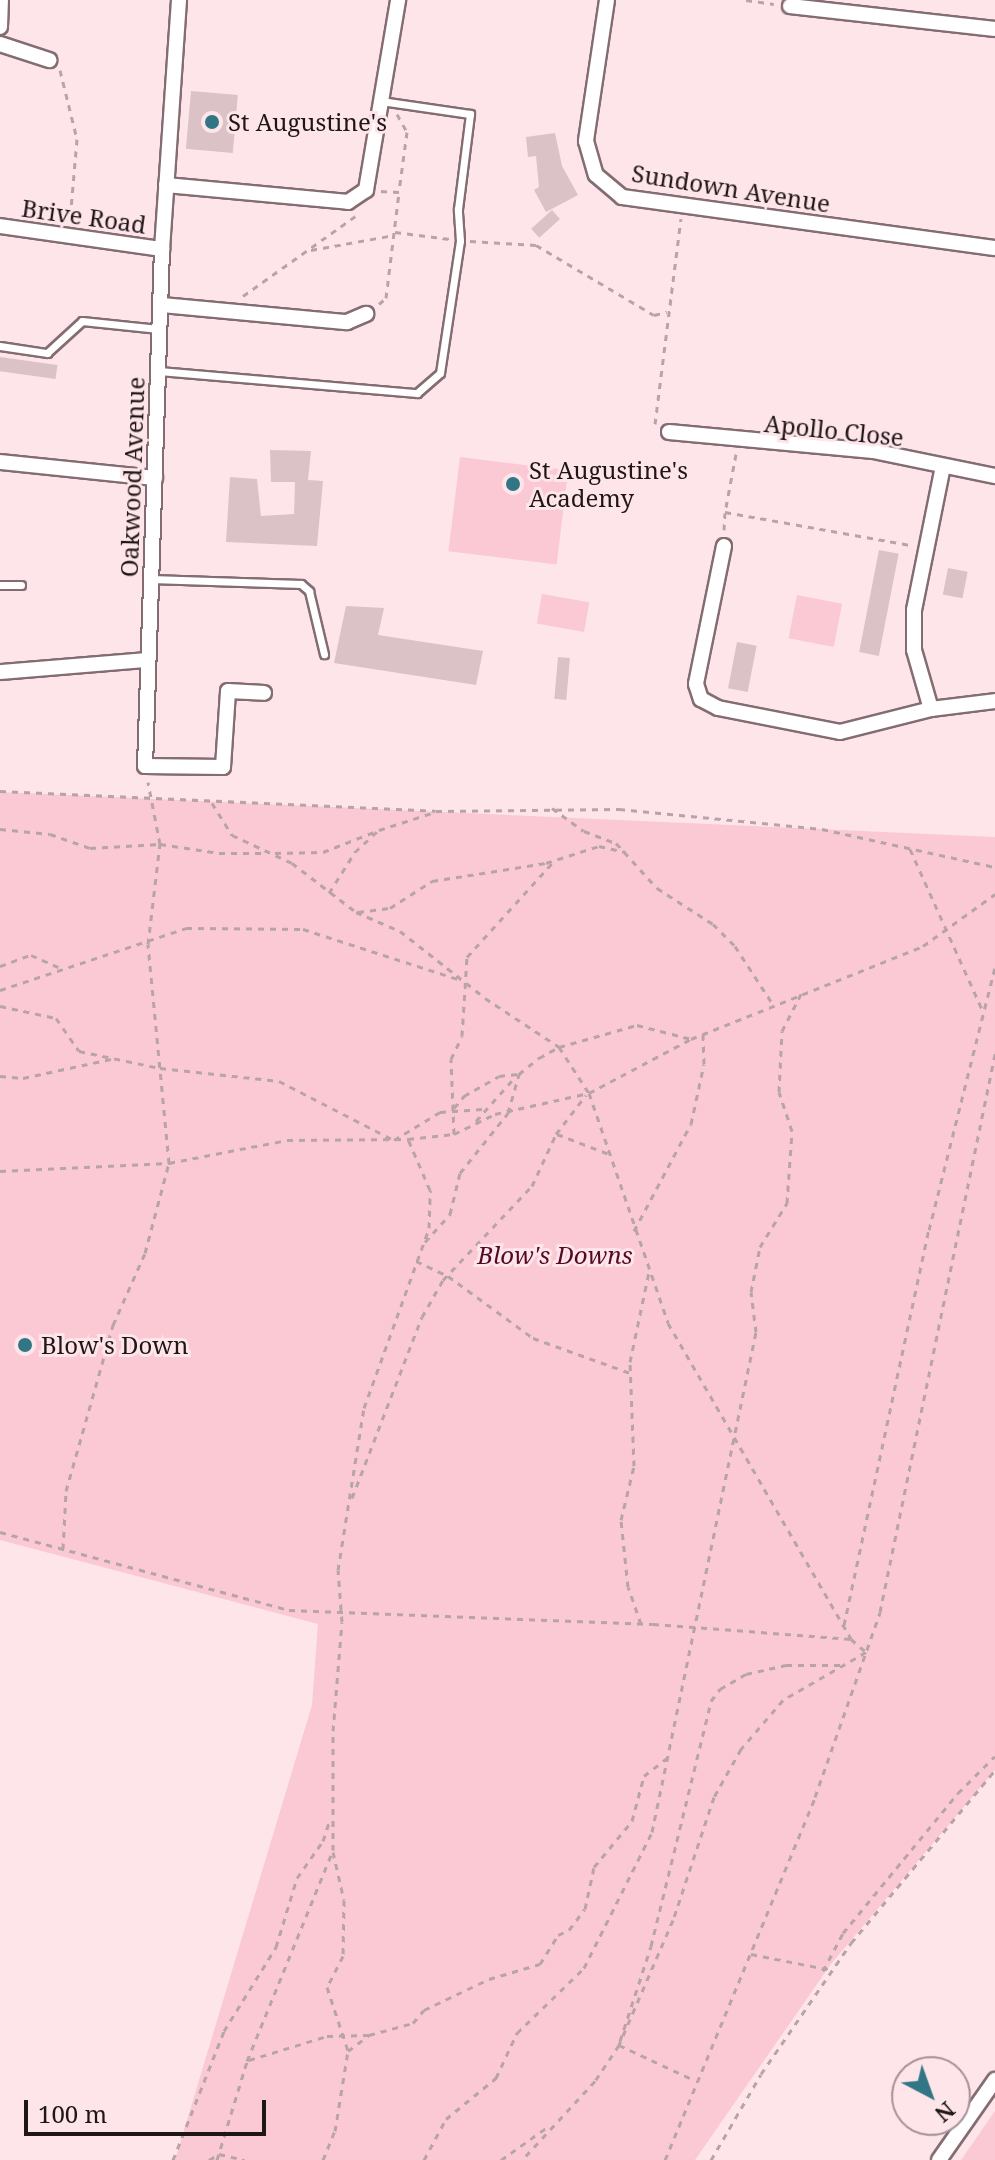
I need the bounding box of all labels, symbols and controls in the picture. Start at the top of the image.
place label: St Augustine's [228,108,387,136]
marker: St Augustine's [203,113,221,131]
street label: Sundown Avenue [630,158,832,218]
street label: Brive Road [20,193,148,239]
street label: Oakwood Avenue [114,376,150,578]
street label: Apollo Close [763,408,905,452]
place label: St Augustine's Academy [529,456,688,512]
marker: St Augustine's Academy [504,475,522,493]
park label: Blow's Downs [477,1241,633,1269]
place label: Blow's Down [41,1331,188,1359]
marker: Blow's Down [16,1336,34,1354]
north arrow [891,2056,971,2136]
scale bar [28,2084,270,2134]
text: N [929,2096,962,2130]
text: 100 m [38,2097,107,2130]

